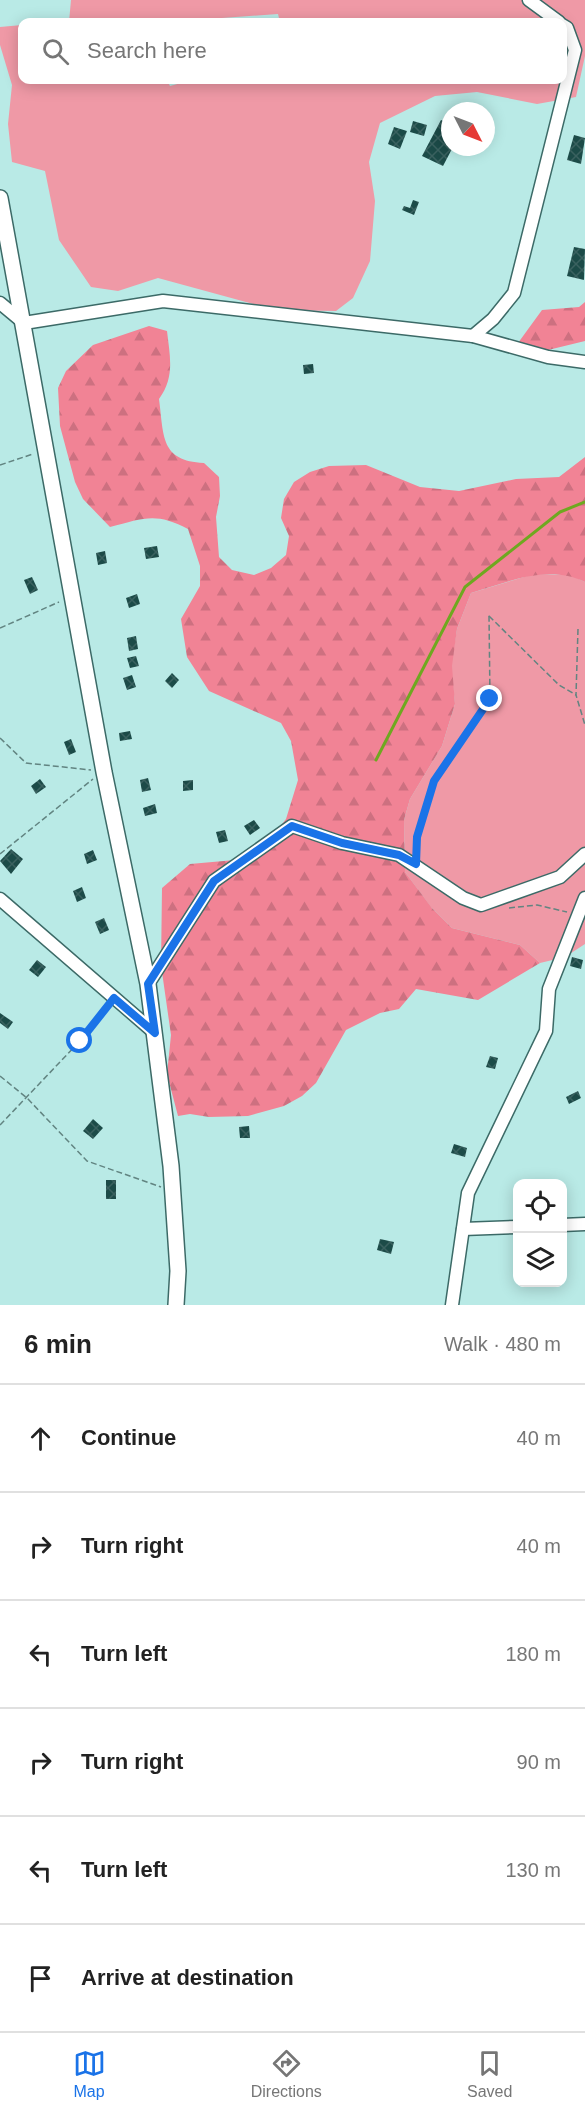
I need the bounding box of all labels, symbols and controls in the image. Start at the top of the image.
search box [18,18,567,84]
icon: search [39,35,72,68]
text: Search here [87,38,207,63]
north arrow [441,102,495,156]
route end [476,685,502,711]
route start [66,1027,92,1053]
map controls [513,1179,567,1287]
button: locate [513,1179,567,1233]
button: layers [513,1233,567,1287]
text: 6 min [24,1329,92,1359]
text: Walk · 480 m [444,1333,561,1355]
icon: ahead [24,1422,57,1455]
text: Continue [81,1425,176,1450]
text: 40 m [517,1427,561,1449]
icon: right [24,1530,57,1563]
text: Turn right [81,1533,183,1558]
text: 40 m [517,1535,561,1557]
icon: left [24,1638,57,1671]
text: Turn left [81,1641,167,1666]
text: 180 m [505,1643,561,1665]
icon: right [24,1746,57,1779]
text: Turn right [81,1749,183,1774]
text: 90 m [517,1751,561,1773]
icon: left [24,1854,57,1887]
text: Turn left [81,1857,167,1882]
text: 130 m [505,1859,561,1881]
icon: arrive [24,1962,57,1995]
text: Arrive at destination [81,1965,294,1990]
tab: Map [73,2047,106,2101]
tab: Directions [251,2047,322,2101]
tab: Saved [467,2047,512,2101]

